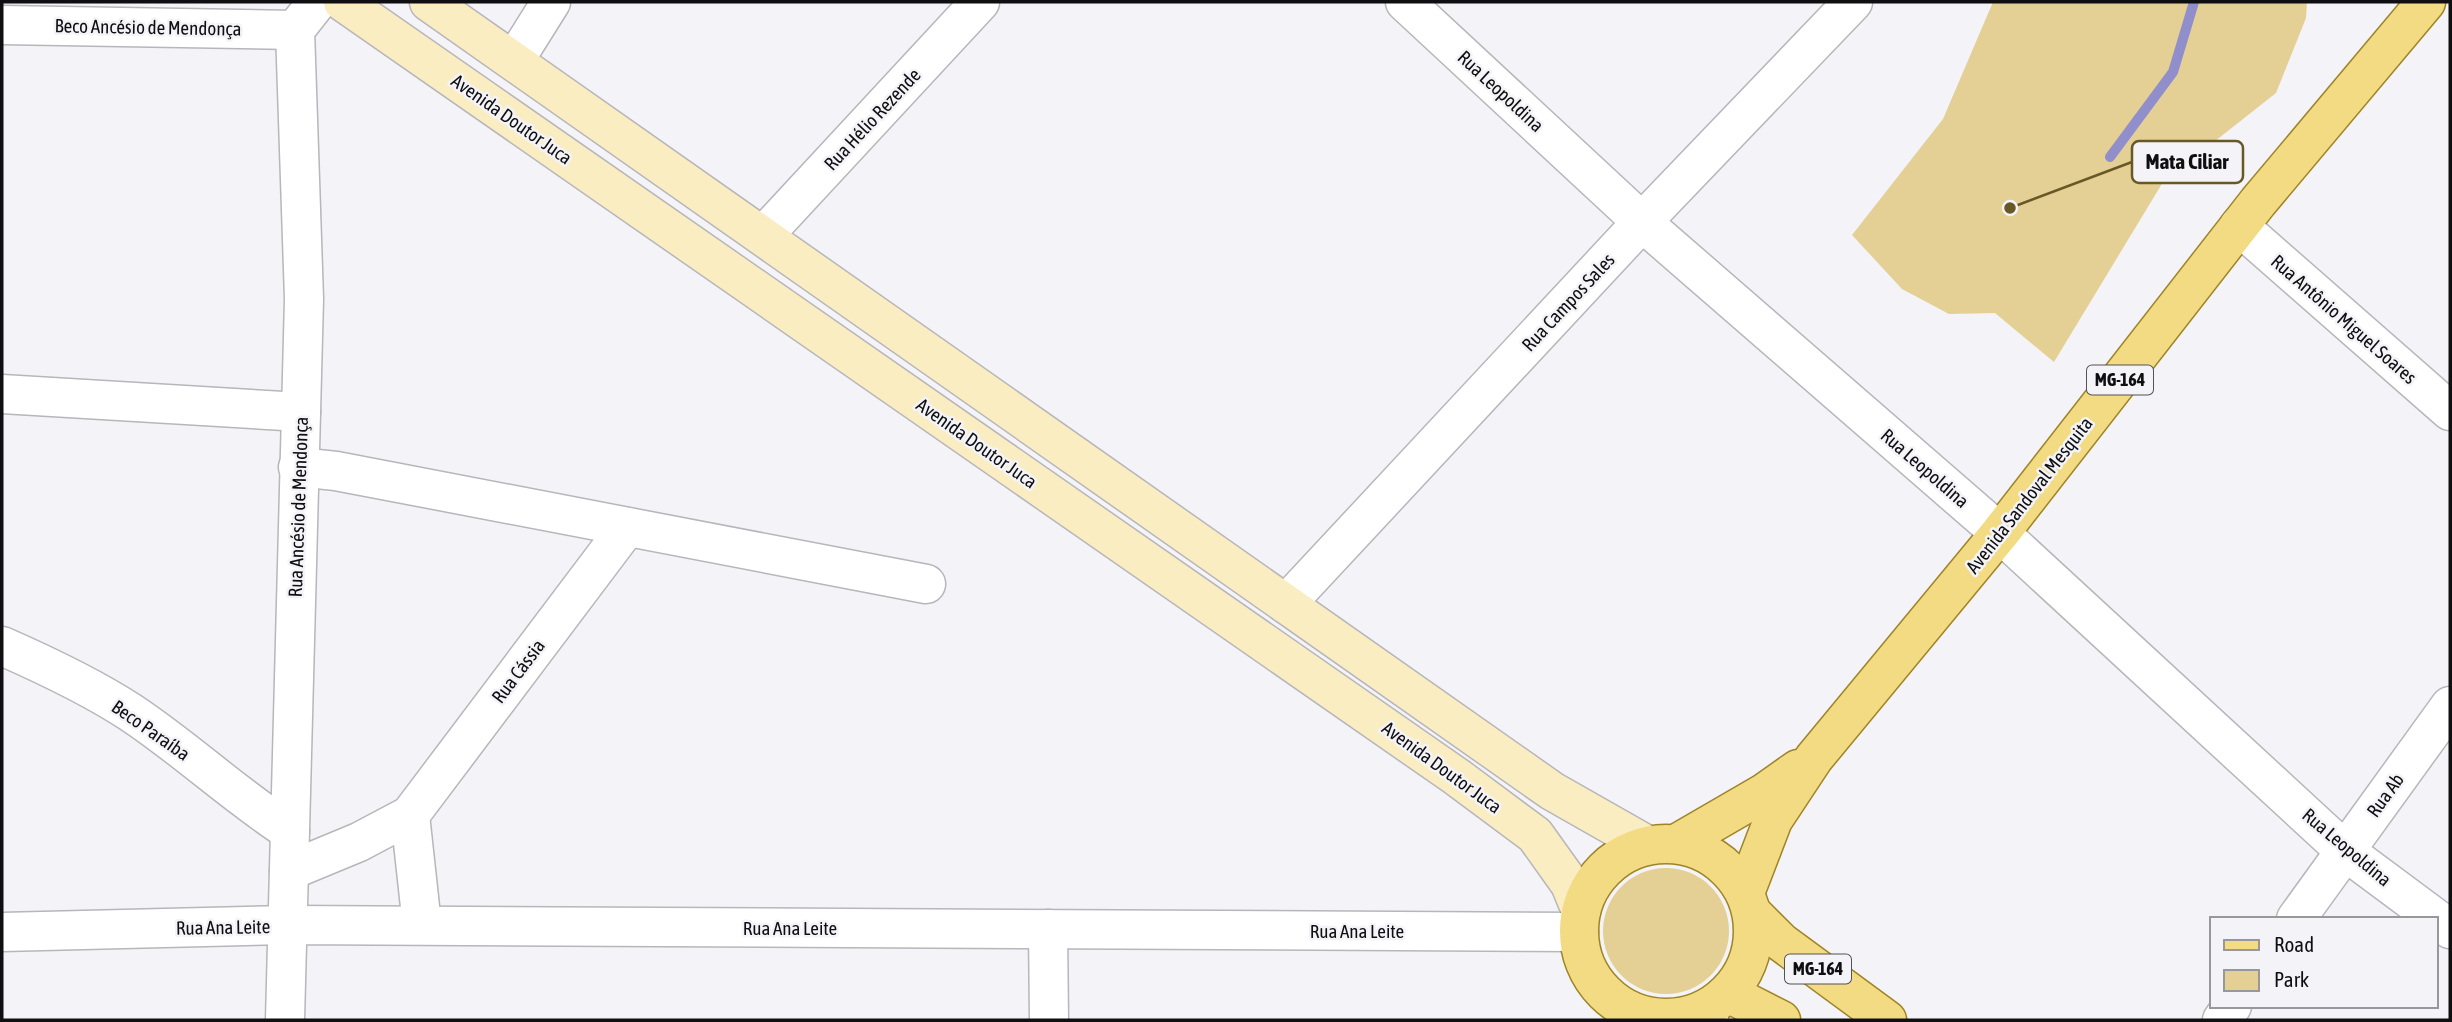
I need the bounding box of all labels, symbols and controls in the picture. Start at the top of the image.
street label: Beco Ancésio de Mendonça [54,14,242,40]
street label: Rua Leopoldina [1454,46,1548,136]
street label: Rua Hélio Rezende [819,64,925,174]
street label: Avenida Doutor Juca [448,69,576,169]
callout: Mata Ciliar [2132,141,2243,183]
text: Mata Ciliar [2145,149,2229,173]
street label: Rua Campos Sales [1517,248,1619,355]
street label: Rua Antônio Miguel Soares [2267,250,2421,388]
road number: MG-164 [2087,366,2153,394]
street label: Avenida Doutor Juca [913,393,1041,493]
street label: Avenida Sandoval Mesquita [1961,412,2097,578]
street label: Rua Ancésio de Mendonça [284,416,312,598]
street label: Rua Leopoldina [1877,424,1973,512]
street label: Rua Cássia [487,635,549,707]
street label: Beco Paraíba [108,695,194,765]
street label: Avenida Doutor Juca [1378,716,1506,818]
street label: Rua Ab [2362,769,2408,821]
street label: Rua Leopoldina [2298,803,2396,891]
street label: Rua Ana Leite [176,915,270,939]
street label: Rua Ana Leite [743,917,837,939]
legend [2210,917,2438,1008]
street label: Rua Ana Leite [1310,920,1404,942]
text: Road [2274,932,2314,956]
road number: MG-164 [1785,954,1851,984]
text: Park [2274,967,2309,991]

